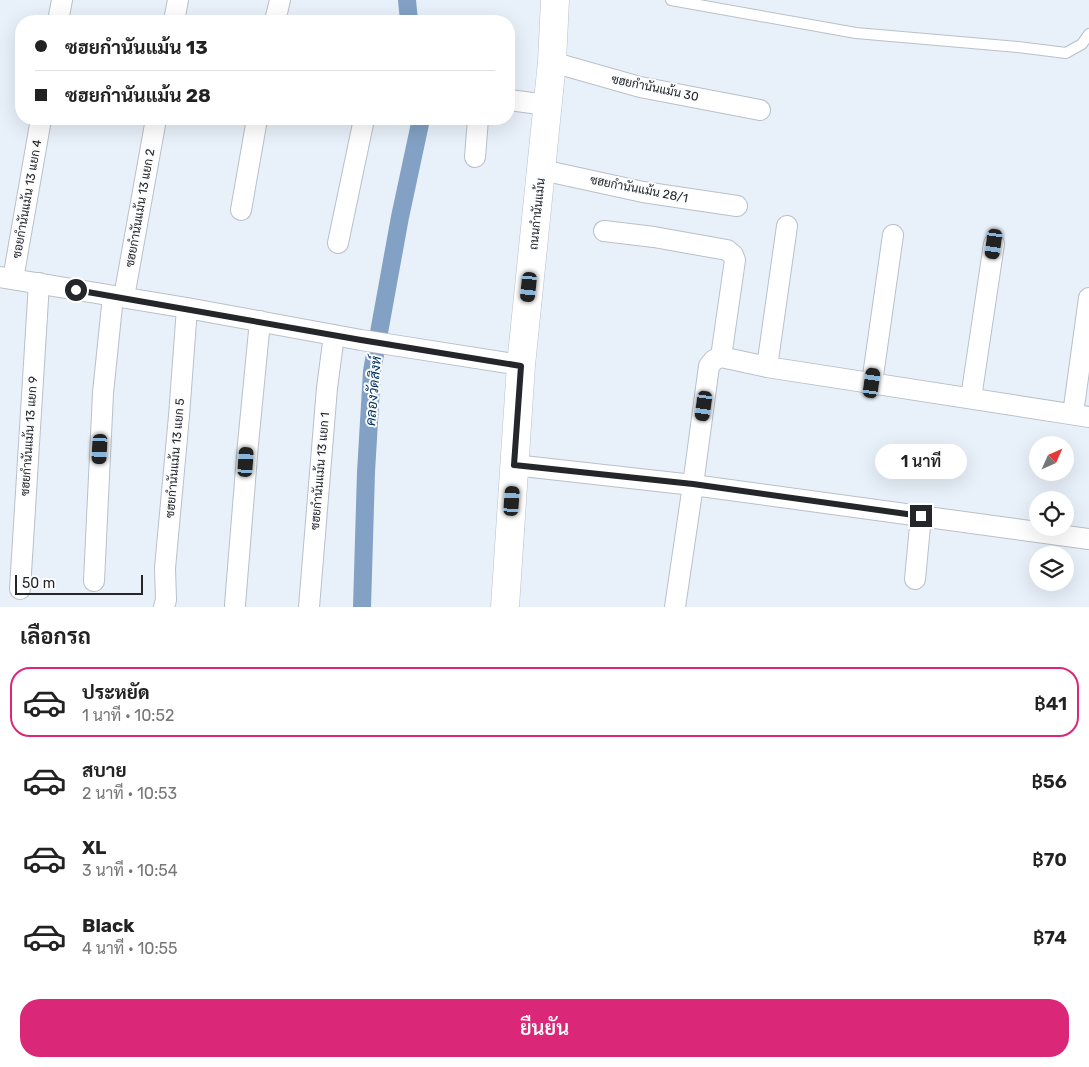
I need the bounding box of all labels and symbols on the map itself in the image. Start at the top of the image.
street label: ซฮยกำนันแม้น 30 [610,72,700,104]
street label: ซอยกำนันแม้น 13 แยก 4 [10,138,44,260]
street label: ซฮยกำนันแม้น 13 แยก 2 [123,148,157,268]
street label: ซฮยกำนันแม้น 28/1 [589,173,689,205]
street label: ถนนกำนันแม้น [526,177,548,251]
car [984,228,1003,260]
car [519,271,538,303]
route start [65,279,87,301]
water label: คลองวัดสิงห์ [361,353,385,427]
car [862,367,881,399]
street label: ซฮยกำนันแม้น 13 แยก 9 [18,376,40,496]
car [694,390,713,422]
street label: ซฮยกำนันแม้น 13 แยก 5 [163,398,187,518]
street label: ซฮยกำนันแม้น 13 แยก 1 [308,412,332,530]
car [91,434,108,464]
north arrow [1029,436,1074,481]
callout: 1 นาที [875,444,967,478]
car [237,447,254,477]
car [503,486,520,516]
route end [910,505,932,527]
scale bar [15,572,142,595]

